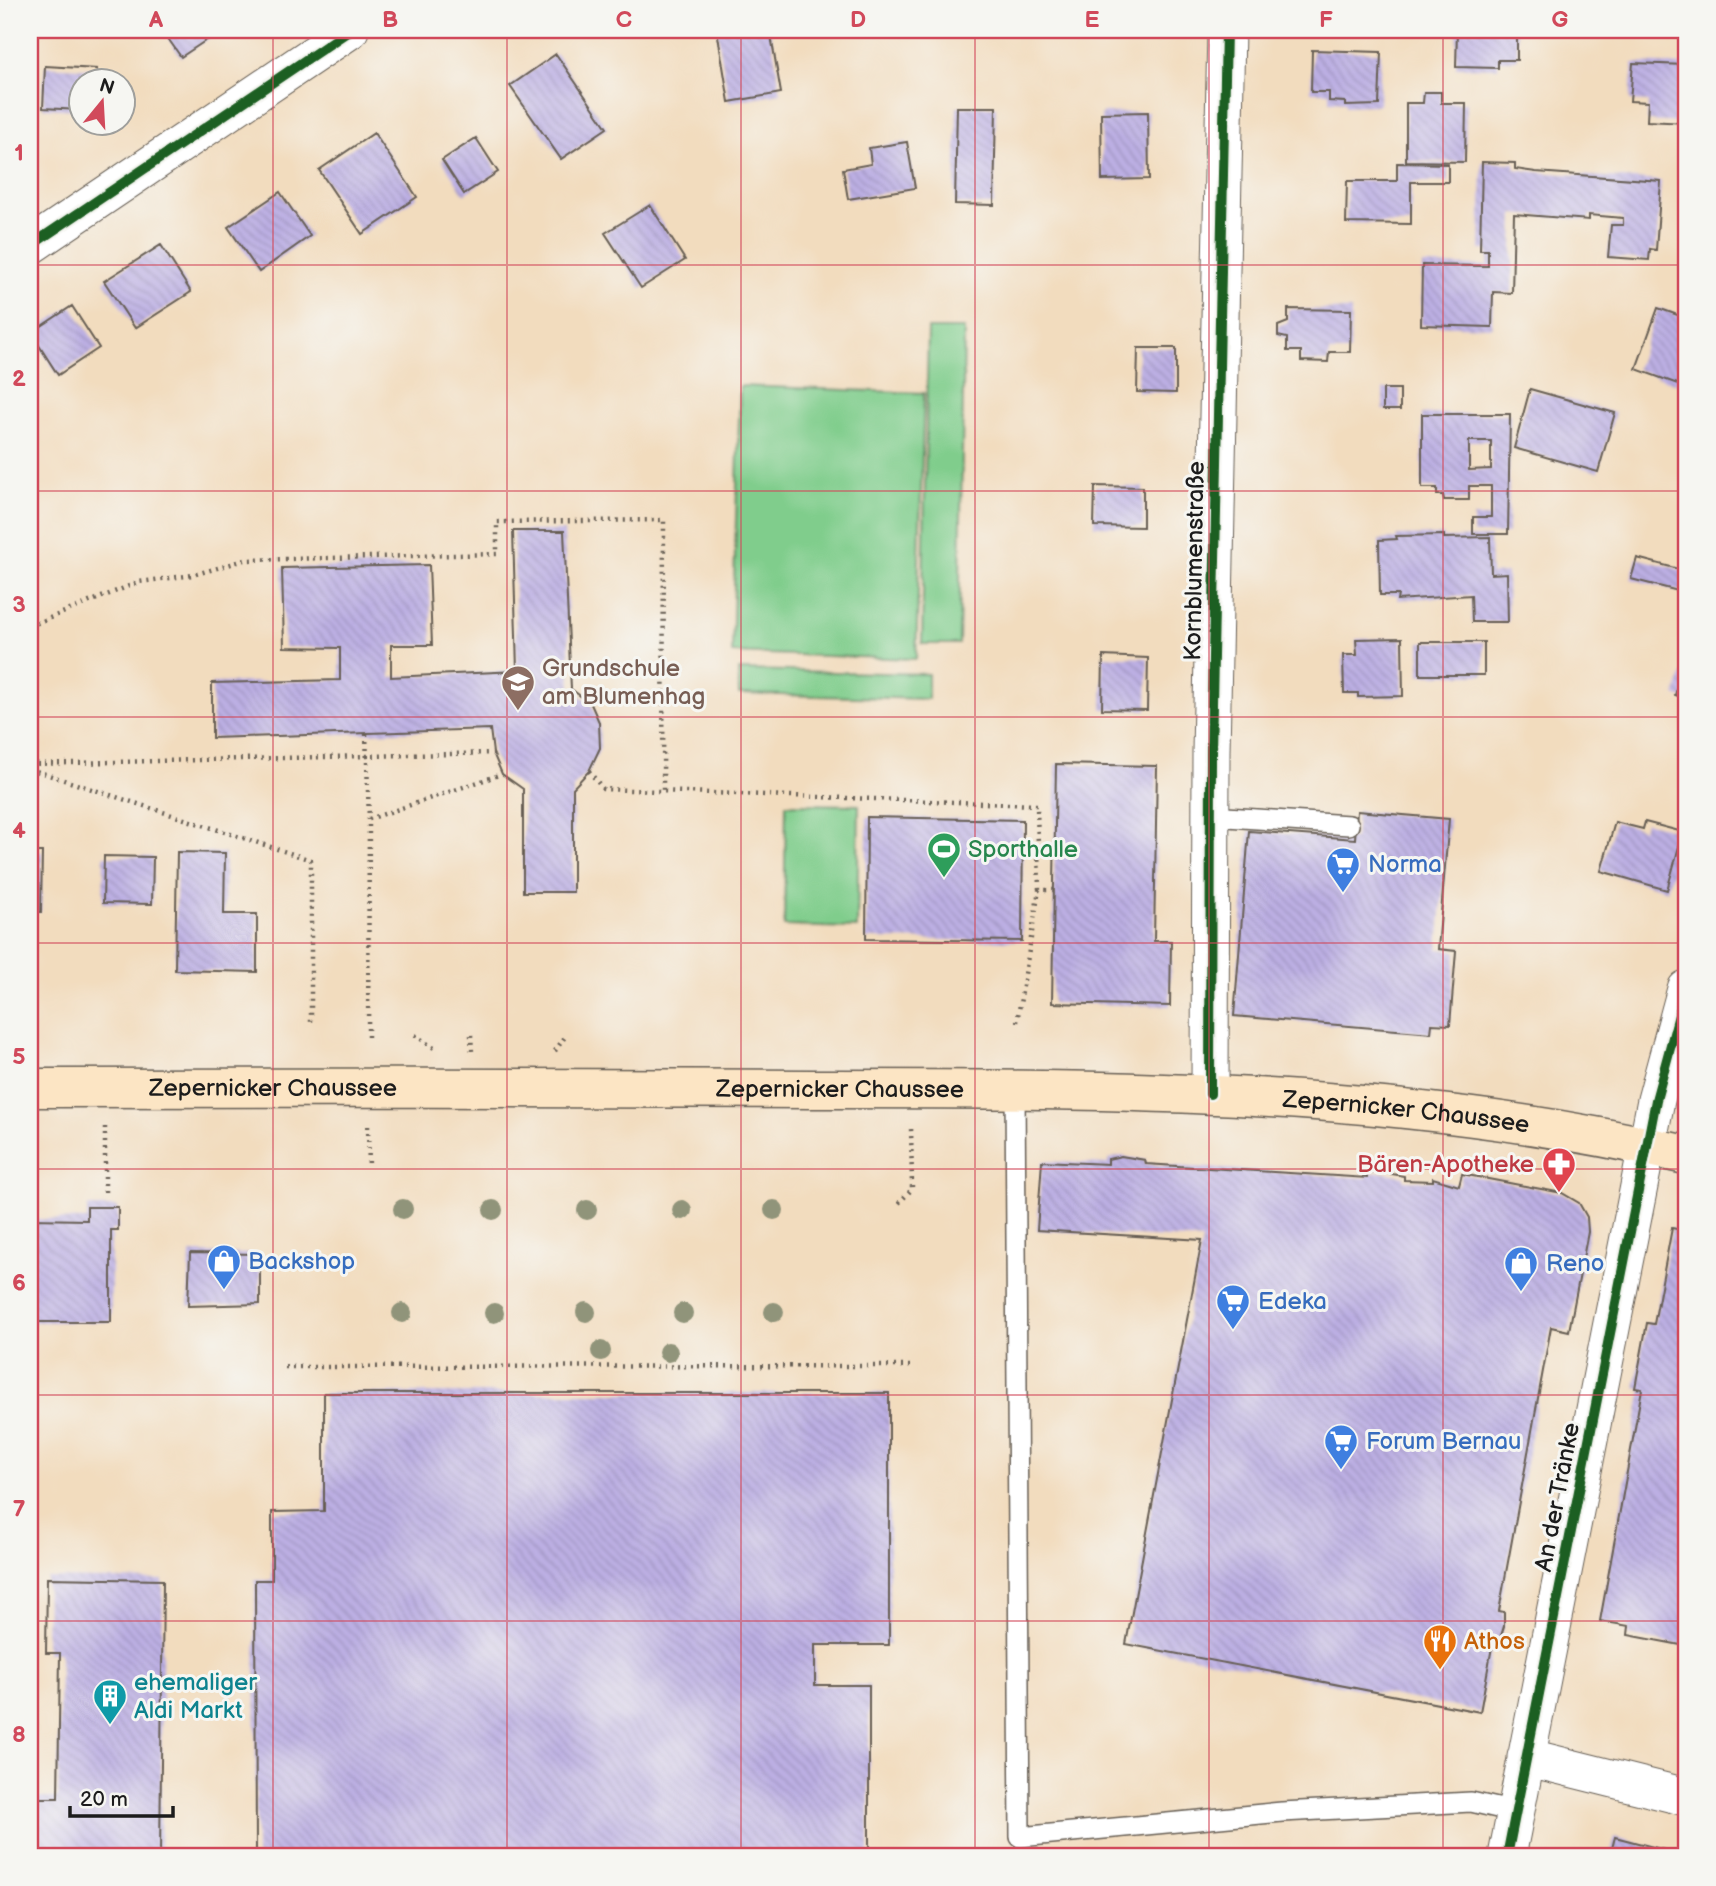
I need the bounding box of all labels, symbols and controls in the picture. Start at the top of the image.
text: A [148,6,164,34]
text: B [382,6,398,34]
text: C [616,6,632,34]
text: D [850,6,866,34]
text: E [1085,6,1100,34]
text: F [1319,6,1333,34]
text: G [1552,6,1569,34]
north arrow [66,66,136,136]
text: N [96,74,117,100]
text: 1 [14,139,24,167]
text: 2 [12,365,26,393]
street label: Kornblumenstraße [1178,461,1211,661]
text: 3 [12,591,26,619]
place label: Grundschule am Blumenhag [542,654,705,711]
school or university icon: Grundschule am Blumenhag [499,663,537,712]
text: 4 [12,817,26,845]
sports icon: Sporthalle [925,830,963,879]
place label: Sporthalle [968,835,1078,864]
supermarket icon: Norma [1324,845,1362,894]
place label: Norma [1368,850,1442,879]
text: 5 [12,1043,26,1071]
street label: Zepernicker Chaussee [148,1074,397,1103]
street label: Zepernicker Chaussee [715,1075,964,1104]
street label: Zepernicker Chaussee [1281,1085,1531,1140]
pharmacy icon: Bären-Apotheke [1540,1145,1578,1194]
place label: Bären-Apotheke [1357,1150,1534,1179]
shop icon: Backshop [205,1242,243,1291]
shop icon: Reno [1502,1244,1540,1293]
place label: Backshop [248,1247,355,1276]
place label: Reno [1546,1249,1604,1278]
text: 6 [12,1269,26,1297]
supermarket icon: Edeka [1214,1282,1252,1331]
place label: Edeka [1258,1287,1327,1316]
street label: An der Tränke [1529,1420,1586,1574]
supermarket icon: Forum Bernau [1322,1422,1360,1471]
place label: Forum Bernau [1366,1427,1521,1456]
text: 7 [13,1495,26,1523]
restaurant icon: Athos [1421,1622,1459,1671]
place label: Athos [1464,1627,1525,1656]
place label: ehemaliger Aldi Markt [134,1668,257,1725]
building icon: ehemaliger Aldi Markt [91,1677,129,1726]
text: 8 [12,1721,26,1749]
scale bar [70,1774,173,1818]
text: 20 m [80,1787,128,1812]

